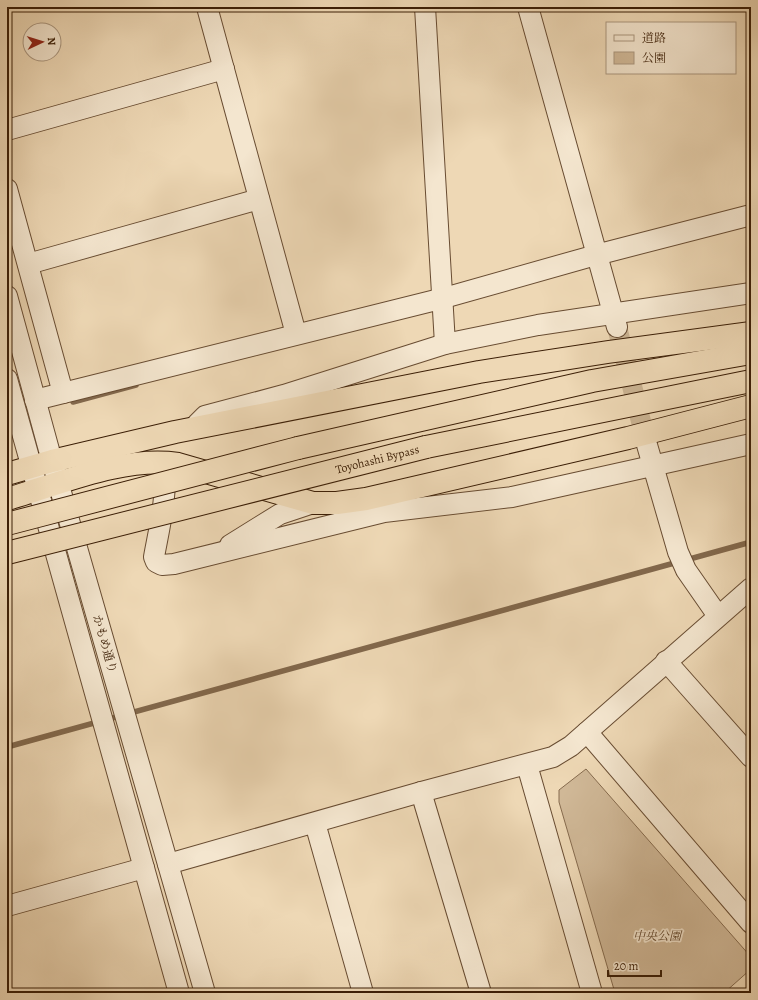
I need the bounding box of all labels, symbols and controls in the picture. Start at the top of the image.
north arrow [22,22,62,62]
legend [606,22,736,74]
text: 道路 [642,30,666,46]
text: N [44,37,59,46]
text: 公園 [642,50,666,66]
street label: Toyohashi Bypass [334,441,421,478]
street label: かもめ通り [89,613,121,675]
park label: 中央公園 [633,928,683,944]
scale bar [608,952,661,978]
text: 20 m [614,958,638,974]

